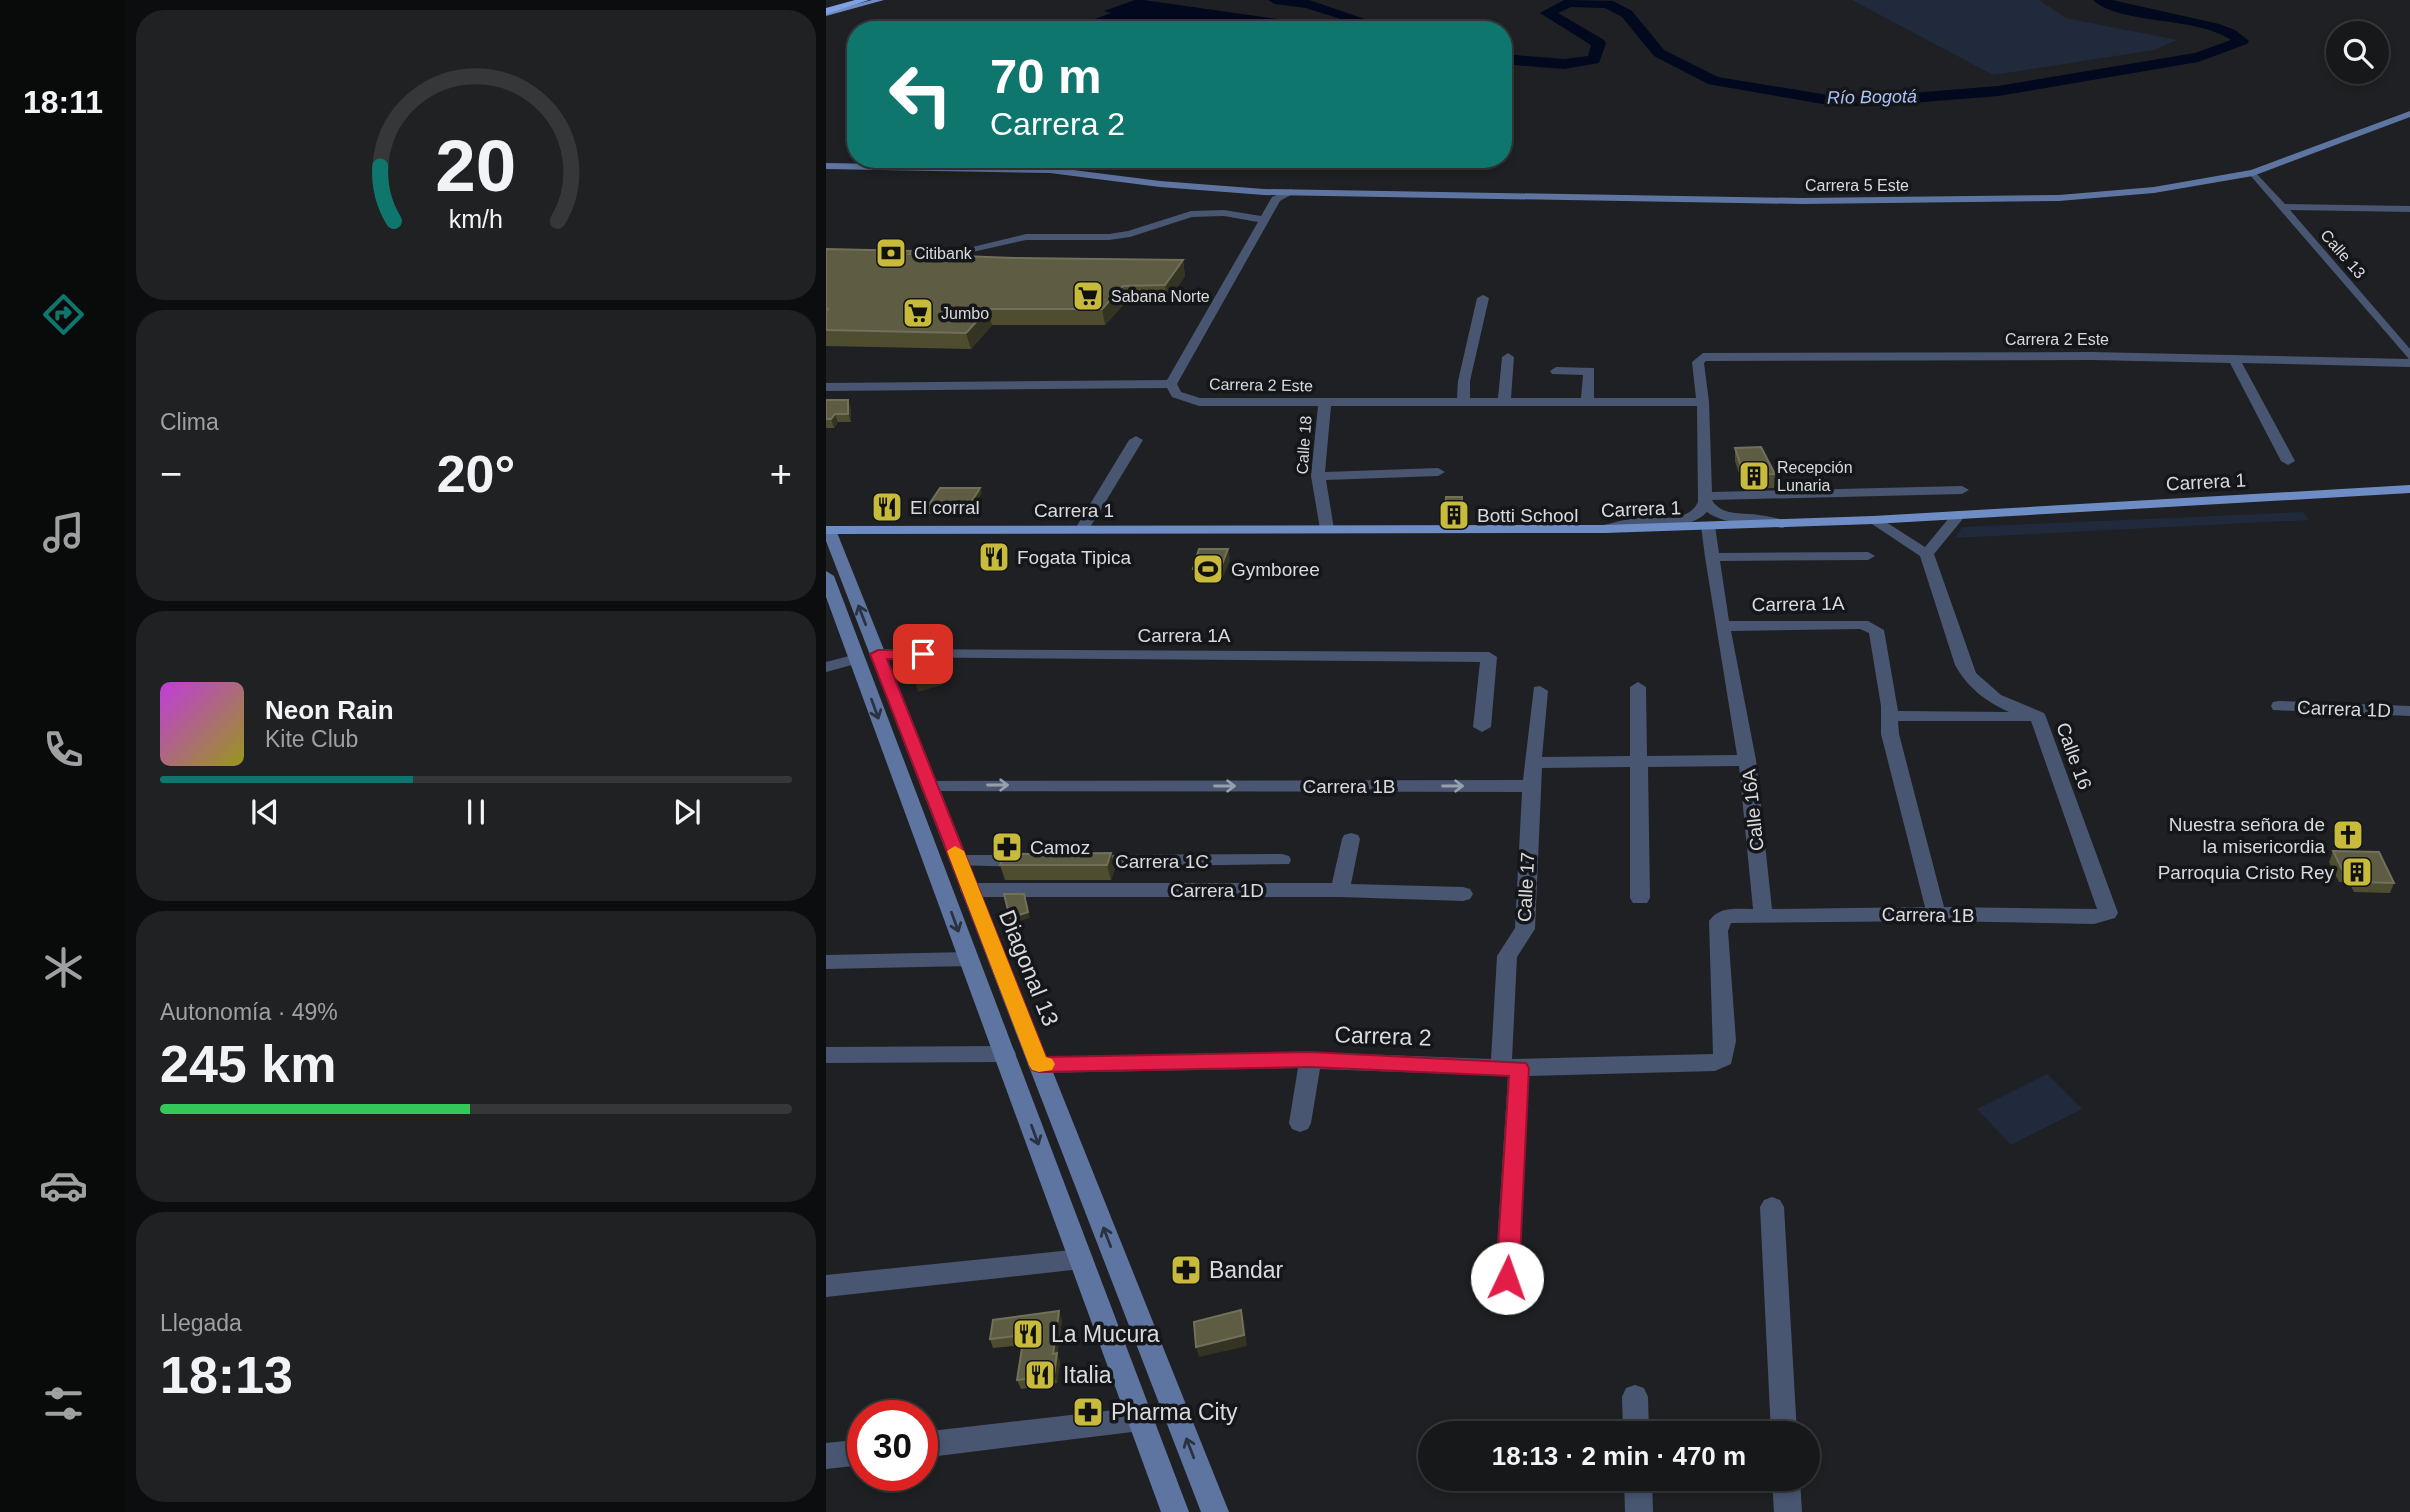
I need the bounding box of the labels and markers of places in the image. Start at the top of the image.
bank icon: Citibank [874,236,908,270]
place label: Citibank [914,245,973,262]
supermarket icon: Sabana Norte [1071,279,1105,313]
place label: Sabana Norte [1111,288,1210,305]
supermarket icon: Jumbo [901,296,935,330]
place label: Jumbo [941,305,989,322]
building icon: Recepción Lunaria [1737,459,1771,493]
place label: Recepción Lunaria [1777,459,1853,494]
restaurant icon: El corral [870,490,904,524]
place label: El corral [910,497,980,518]
building icon: Botti School [1437,498,1471,532]
place label: Botti School [1477,505,1578,526]
restaurant icon: Fogata Tipica [977,540,1011,574]
place label: Fogata Tipica [1017,547,1131,568]
sports icon: Gymboree [1191,552,1225,586]
place label: Gymboree [1231,559,1320,580]
pin [893,624,953,684]
place label: Nuestra señora de la misericordia [2169,814,2325,857]
church icon: Nuestra señora de la misericordia [2331,818,2365,852]
pharmacy icon: Camoz [990,830,1024,864]
place label: Camoz [1030,837,1090,858]
building icon: Parroquia Cristo Rey [2340,855,2374,889]
place label: Parroquia Cristo Rey [2158,862,2335,883]
pharmacy icon: Bandar [1169,1253,1203,1287]
place label: Bandar [1209,1257,1284,1283]
restaurant icon: La Mucura [1011,1317,1045,1351]
place label: La Mucura [1051,1321,1160,1347]
restaurant icon: Italia [1023,1358,1057,1392]
place label: Italia [1063,1362,1112,1388]
pharmacy icon: Pharma City [1071,1395,1105,1429]
place label: Pharma City [1111,1399,1238,1425]

